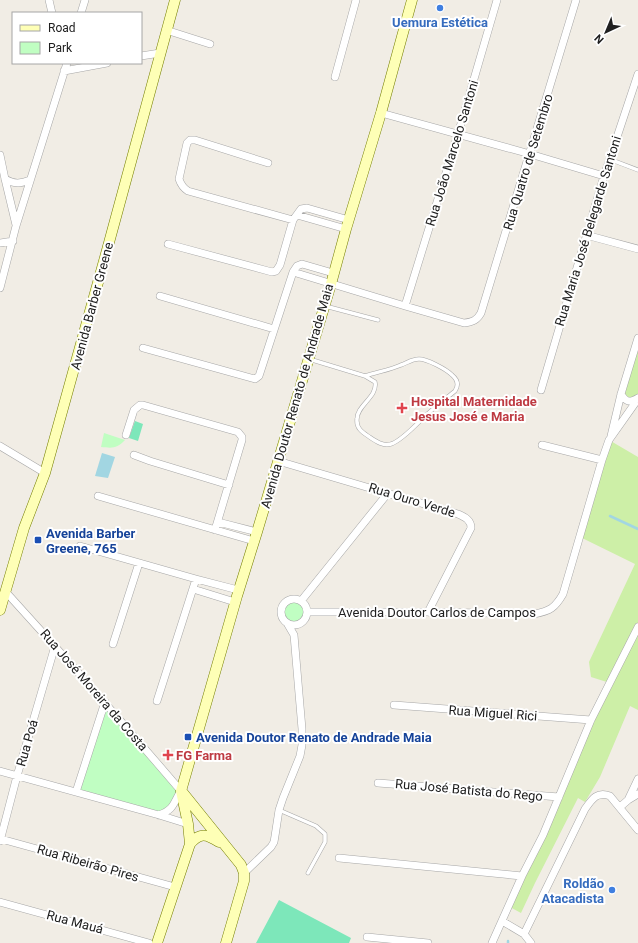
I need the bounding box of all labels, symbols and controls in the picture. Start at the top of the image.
marker: Uemura Estética [435,3,445,13]
legend [12,12,142,64]
north arrow [586,12,626,52]
place label: Uemura Estética [392,15,488,30]
text: Road [48,21,76,35]
text: N [592,31,607,46]
text: Park [48,41,73,55]
street label: Rua João Marcelo Santoni [423,78,481,228]
street label: Rua Quatro de Setembro [500,92,556,232]
street label: Rua Maria José Belegarde Santoni [552,134,624,328]
street label: Avenida Barber Greene [68,240,116,372]
street label: Avenida Doutor Renato de Andrade Maia [258,282,336,510]
place label: Hospital Maternidade Jesus José e Maria [411,394,537,424]
marker: Hospital Maternidade Jesus José e Maria [396,402,408,414]
street label: Rua Ouro Verde [367,480,457,520]
place label: Avenida Barber Greene, 765 [46,526,136,556]
marker: Avenida Barber Greene, 765 [33,535,43,545]
street label: Avenida Doutor Carlos de Campos [338,605,536,620]
street label: Rua José Moreira da Costa [37,626,151,754]
street label: Rua Miguel Rici [448,702,538,724]
street label: Rua Poá [13,718,41,768]
place label: Avenida Doutor Renato de Andrade Maia [196,730,432,745]
marker: Avenida Doutor Renato de Andrade Maia [183,732,193,742]
place label: FG Farma [176,748,232,763]
marker: FG Farma [163,750,173,760]
street label: Rua José Batista do Rego [394,776,544,804]
street label: Rua Ribeirão Pires [35,841,141,885]
place label: Roldão Atacadista [541,876,604,906]
marker: Roldão Atacadista [607,885,617,895]
street label: Rua Mauá [45,907,105,937]

